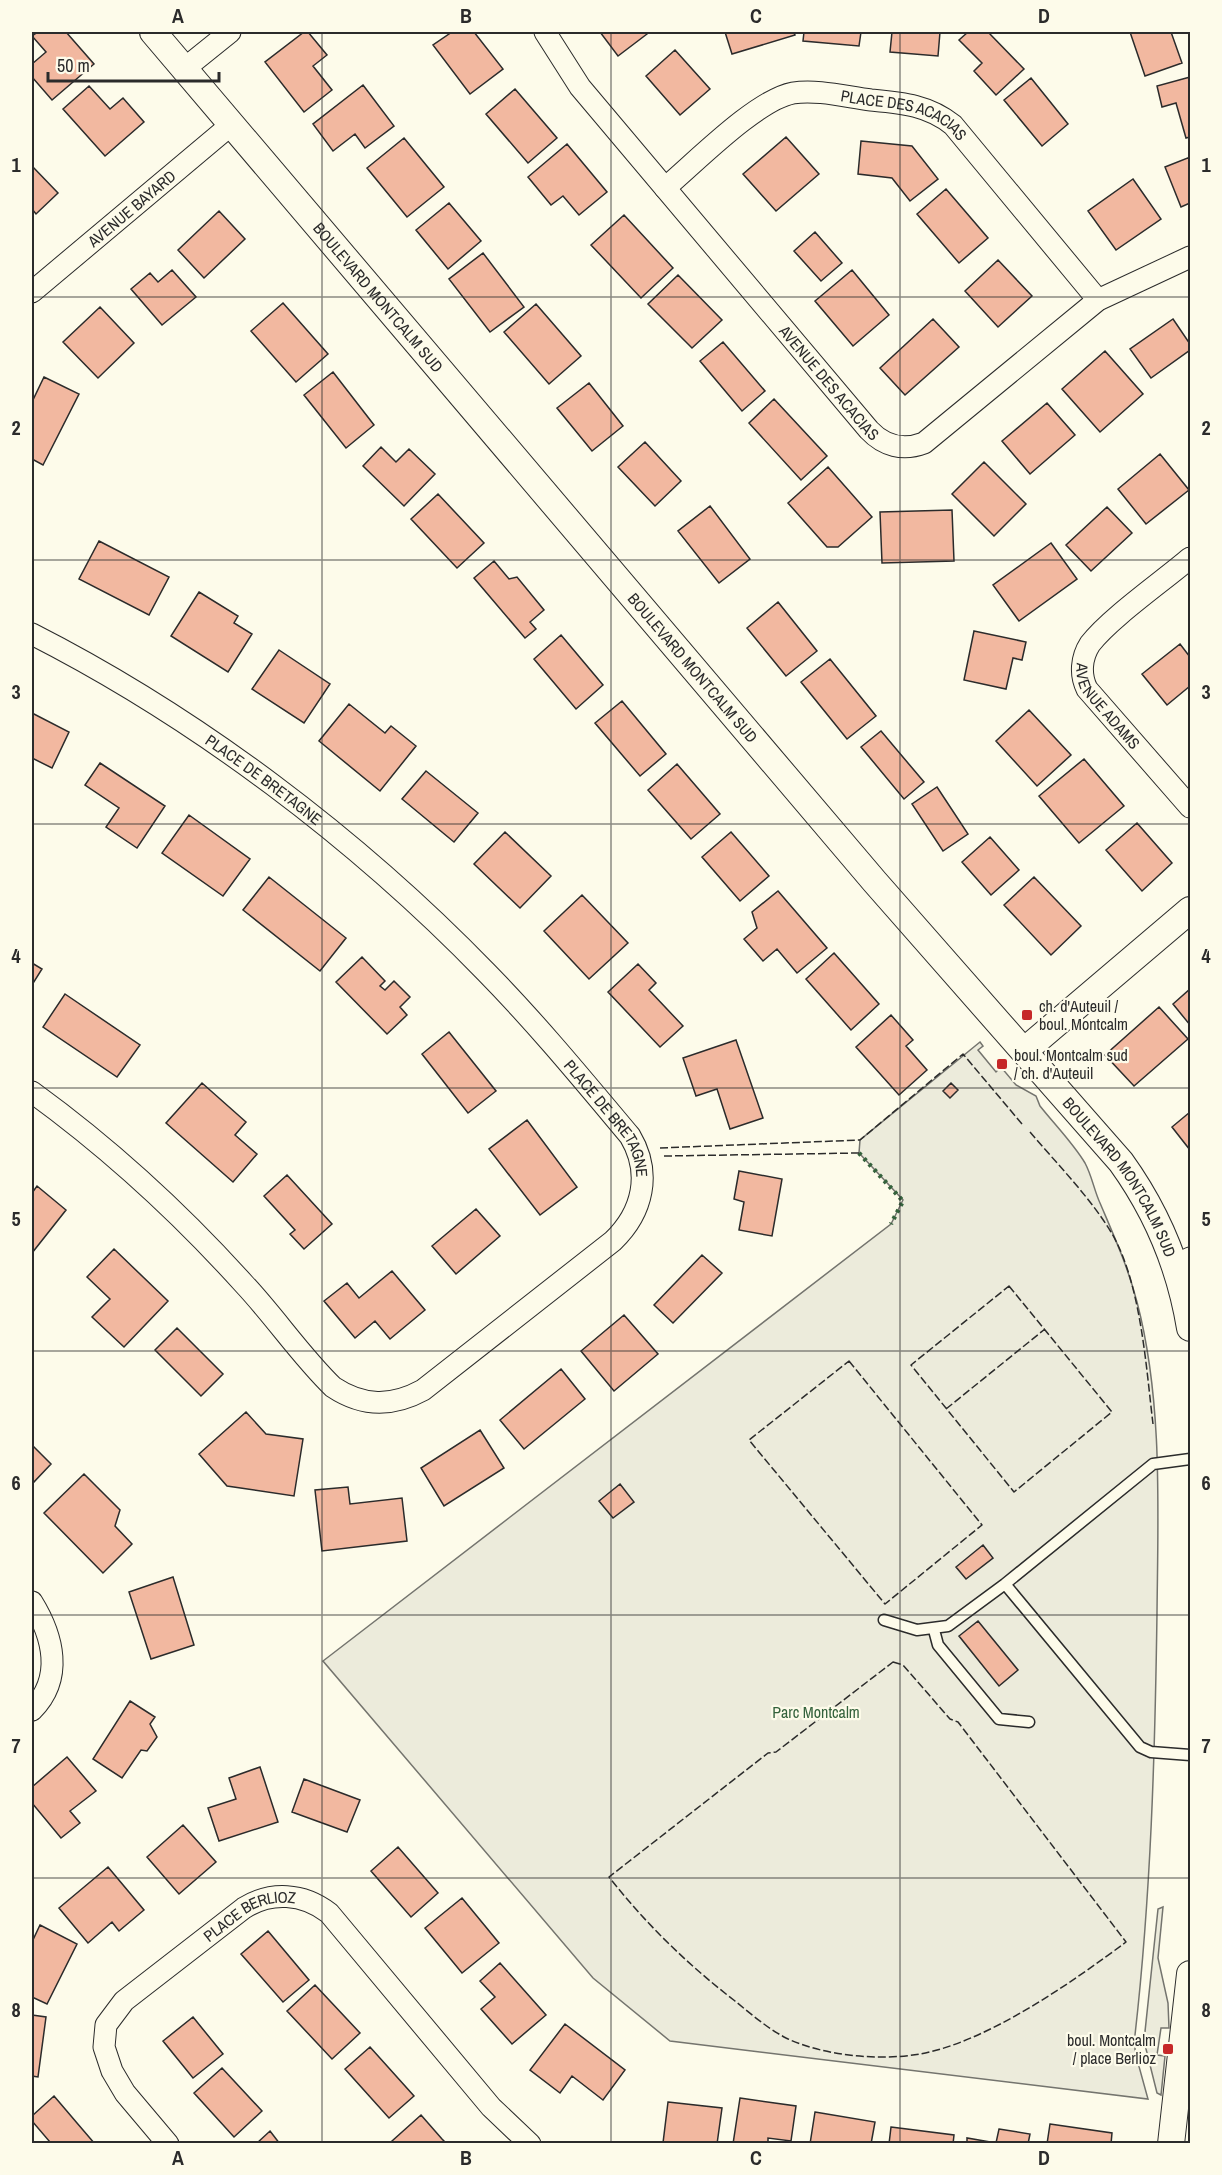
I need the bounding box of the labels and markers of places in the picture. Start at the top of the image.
place label: ch. d'Auteuil / boul. Montcalm [1039,995,1128,1035]
marker: ch. d'Auteuil / boul. Montcalm [1020,1008,1034,1022]
place label: boul. Montcalm sud / ch. d'Auteuil [1014,1044,1128,1084]
marker: boul. Montcalm sud / ch. d'Auteuil [995,1057,1009,1071]
place label: boul. Montcalm / place Berlioz [1067,2029,1156,2069]
marker: boul. Montcalm / place Berlioz [1161,2042,1175,2056]

